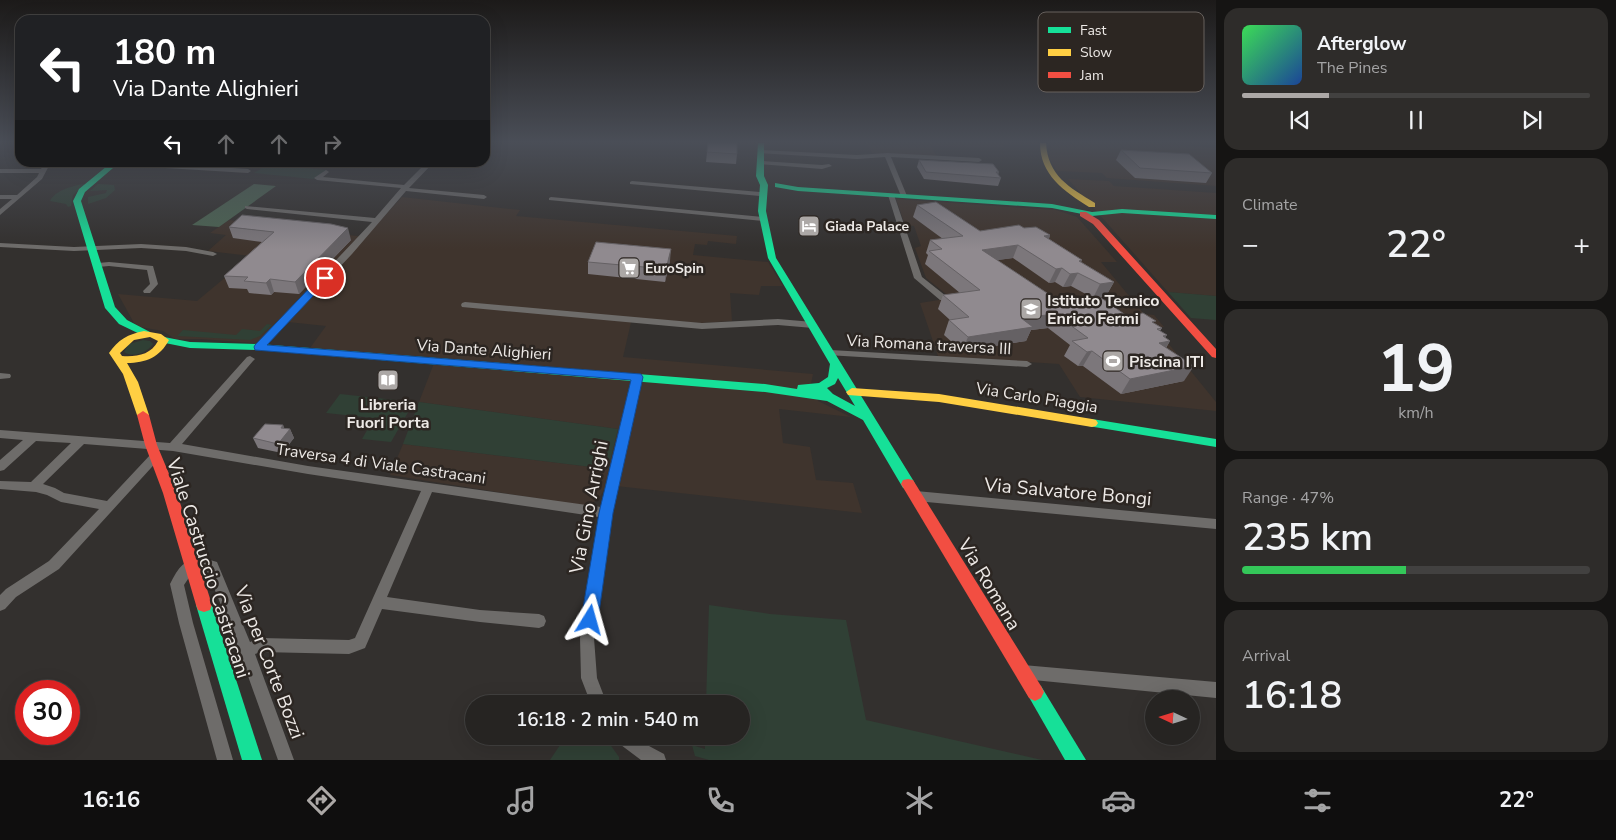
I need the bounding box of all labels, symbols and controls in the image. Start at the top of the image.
legend [1038,12,1204,92]
text: Fast [1080,21,1106,40]
text: 180 m [113,29,216,76]
text: Afterglow [1317,31,1407,57]
icon: left [30,35,95,100]
text: Slow [1080,43,1112,62]
text: The Pines [1317,57,1387,79]
text: Jam [1079,66,1104,85]
text: Via Dante Alighieri [113,74,299,104]
icon: previous [1286,106,1314,134]
icon: pause [1402,106,1430,134]
icon: next [1518,106,1546,134]
icon: left [159,130,187,158]
icon: ahead [212,130,240,158]
icon: ahead [265,130,293,158]
icon: right [318,130,346,158]
text: Climate [1242,194,1297,216]
hotel icon: Giada Palace [797,214,821,238]
place label: Giada Palace [825,217,909,236]
text: 22° [1386,219,1446,270]
text: − [1242,226,1259,264]
text: + [1573,226,1590,264]
supermarket icon: EuroSpin [617,256,641,280]
pin [304,257,346,299]
place label: EuroSpin [645,259,704,278]
icon: arrive [311,264,339,292]
place label: Istituto Tecnico Enrico Fermi [1047,290,1159,330]
school or university icon: Istituto Tecnico Enrico Fermi [1019,297,1043,321]
text: 19 [1377,325,1455,414]
street label: Via Romana traversa III [845,330,1012,360]
street label: Via Dante Alighieri [415,334,552,366]
sports icon: Piscina ITI [1101,349,1125,373]
place label: Piscina ITI [1129,351,1204,373]
library icon: Libreria Fuori Porta [376,368,400,392]
street label: Via Carlo Piaggia [973,377,1099,418]
place label: Libreria Fuori Porta [347,394,429,434]
text: km/h [1398,402,1434,424]
street label: Traversa 4 di Viale Castracani [275,438,487,490]
street label: Via Gino Arrighi [563,438,615,577]
street label: Viale Castruccio Castracani [160,454,256,682]
street label: Via Salvatore Bongi [982,472,1153,512]
text: Range · 47% [1242,487,1334,509]
text: 235 km [1242,512,1373,563]
street label: Via Romana [951,533,1027,635]
street label: Via per Corte Bozzi [228,581,310,743]
position arrow [563,593,615,645]
text: Arrival [1242,645,1290,667]
text: 16:18 [1242,670,1342,721]
speed limit sign: 30 [15,680,80,745]
north arrow [1145,690,1200,745]
map controls [1145,690,1200,745]
text: 16:18 · 2 min · 540 m [516,707,699,733]
icon: directions [304,783,339,818]
icon: music [504,783,539,818]
icon: phone [703,783,738,818]
icon: climate [902,783,937,818]
icon: car [1101,783,1136,818]
icon: filters [1300,783,1335,818]
text: 16:16 [82,785,140,815]
text: 22° [1499,785,1534,815]

